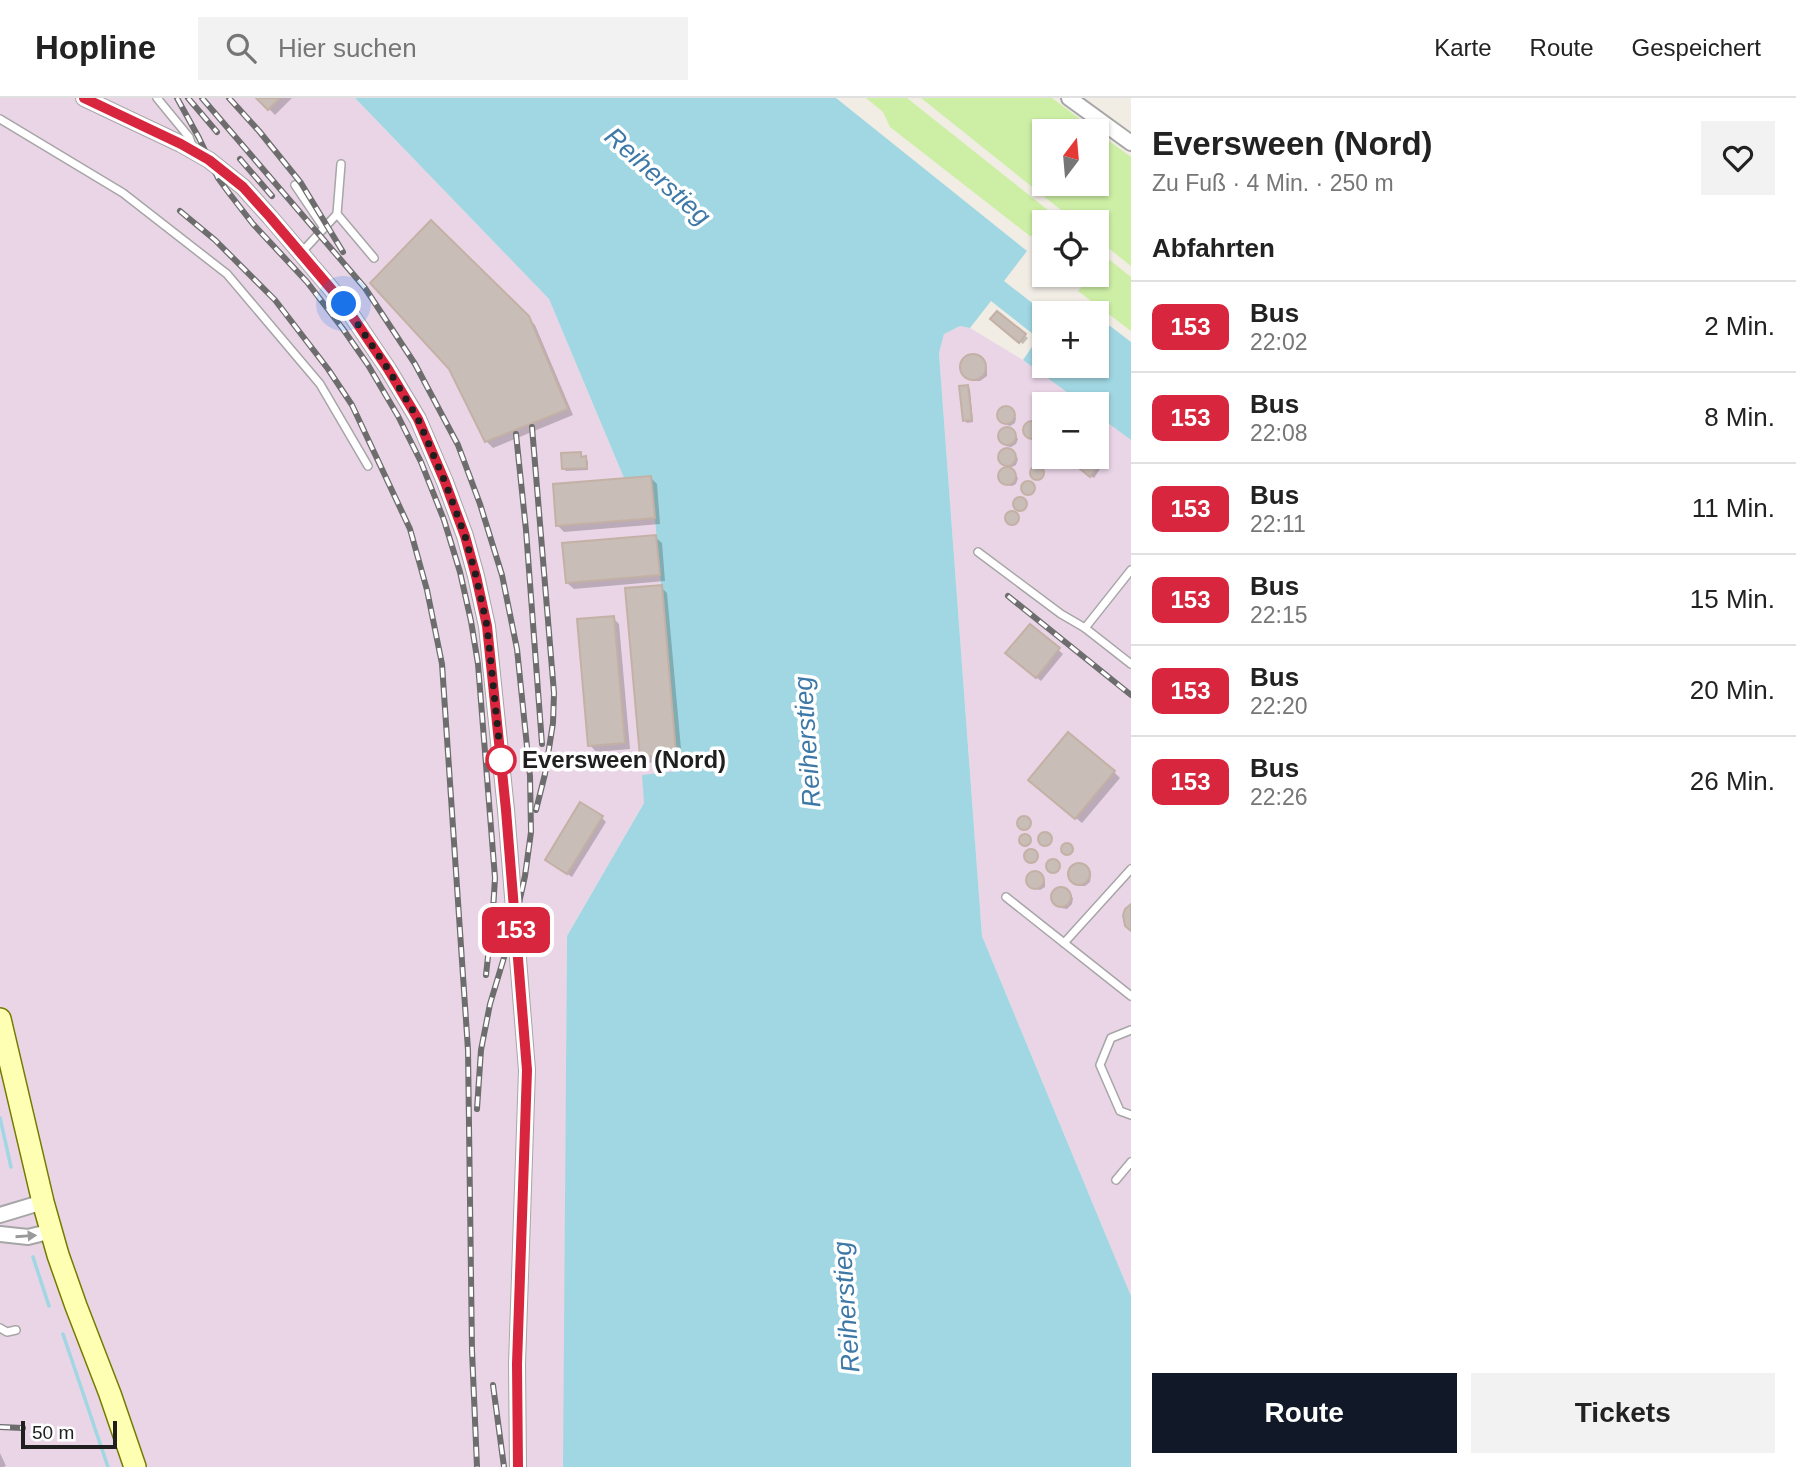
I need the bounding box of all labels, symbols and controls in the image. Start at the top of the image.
search box [198,17,688,80]
text: Hopline [35,29,156,66]
icon: search [222,29,260,67]
text: Hier suchen [278,33,417,63]
text: Karte [1434,34,1492,61]
text: Route [1530,34,1594,61]
text: Gespeichert [1632,34,1761,61]
north arrow [1032,119,1110,196]
map controls [1032,119,1109,469]
water label: Reiherstieg [599,121,717,232]
button: heart [1701,121,1775,195]
text: Eversween (Nord) [1152,125,1433,162]
text: Zu Fuß · 4 Min. · 250 m [1152,170,1394,196]
button: locate [1032,210,1109,287]
text: Abfahrten [1152,233,1275,263]
your location [326,286,361,321]
text: Bus [1250,298,1299,328]
button: + [1032,301,1109,378]
text: 2 Min. [1704,311,1775,341]
text: 153 [1170,313,1211,340]
text: 22:02 [1250,329,1308,355]
text: Bus [1250,389,1299,419]
button: − [1032,392,1109,469]
text: 8 Min. [1704,402,1775,432]
text: 153 [1170,404,1211,431]
text: 22:08 [1250,420,1308,446]
text: Bus [1250,480,1299,510]
text: 11 Min. [1692,493,1775,523]
text: 153 [1170,495,1211,522]
text: 22:11 [1250,511,1306,537]
text: Bus [1250,571,1299,601]
text: 15 Min. [1690,584,1775,614]
text: 153 [1170,586,1211,613]
text: 22:15 [1250,602,1308,628]
text: Bus [1250,662,1299,692]
water label: Reiherstieg [787,675,827,809]
text: 20 Min. [1690,675,1775,705]
text: 153 [1170,677,1211,704]
text: 22:20 [1250,693,1308,719]
marker: Eversween (Nord) [486,745,516,775]
place label: Eversween (Nord) [522,746,726,773]
text: Bus [1250,753,1299,783]
text: 26 Min. [1690,766,1775,796]
text: 153 [1170,768,1211,795]
text: 22:26 [1250,784,1308,810]
line badge: 153 [476,907,556,953]
text: 153 [496,916,536,943]
one-way arrow [15,1230,37,1241]
water label: Reiherstieg [826,1240,866,1374]
button: Route [1152,1373,1457,1453]
button: Tickets [1471,1373,1775,1453]
scale bar [21,1418,117,1450]
text: 50 m [32,1422,74,1443]

